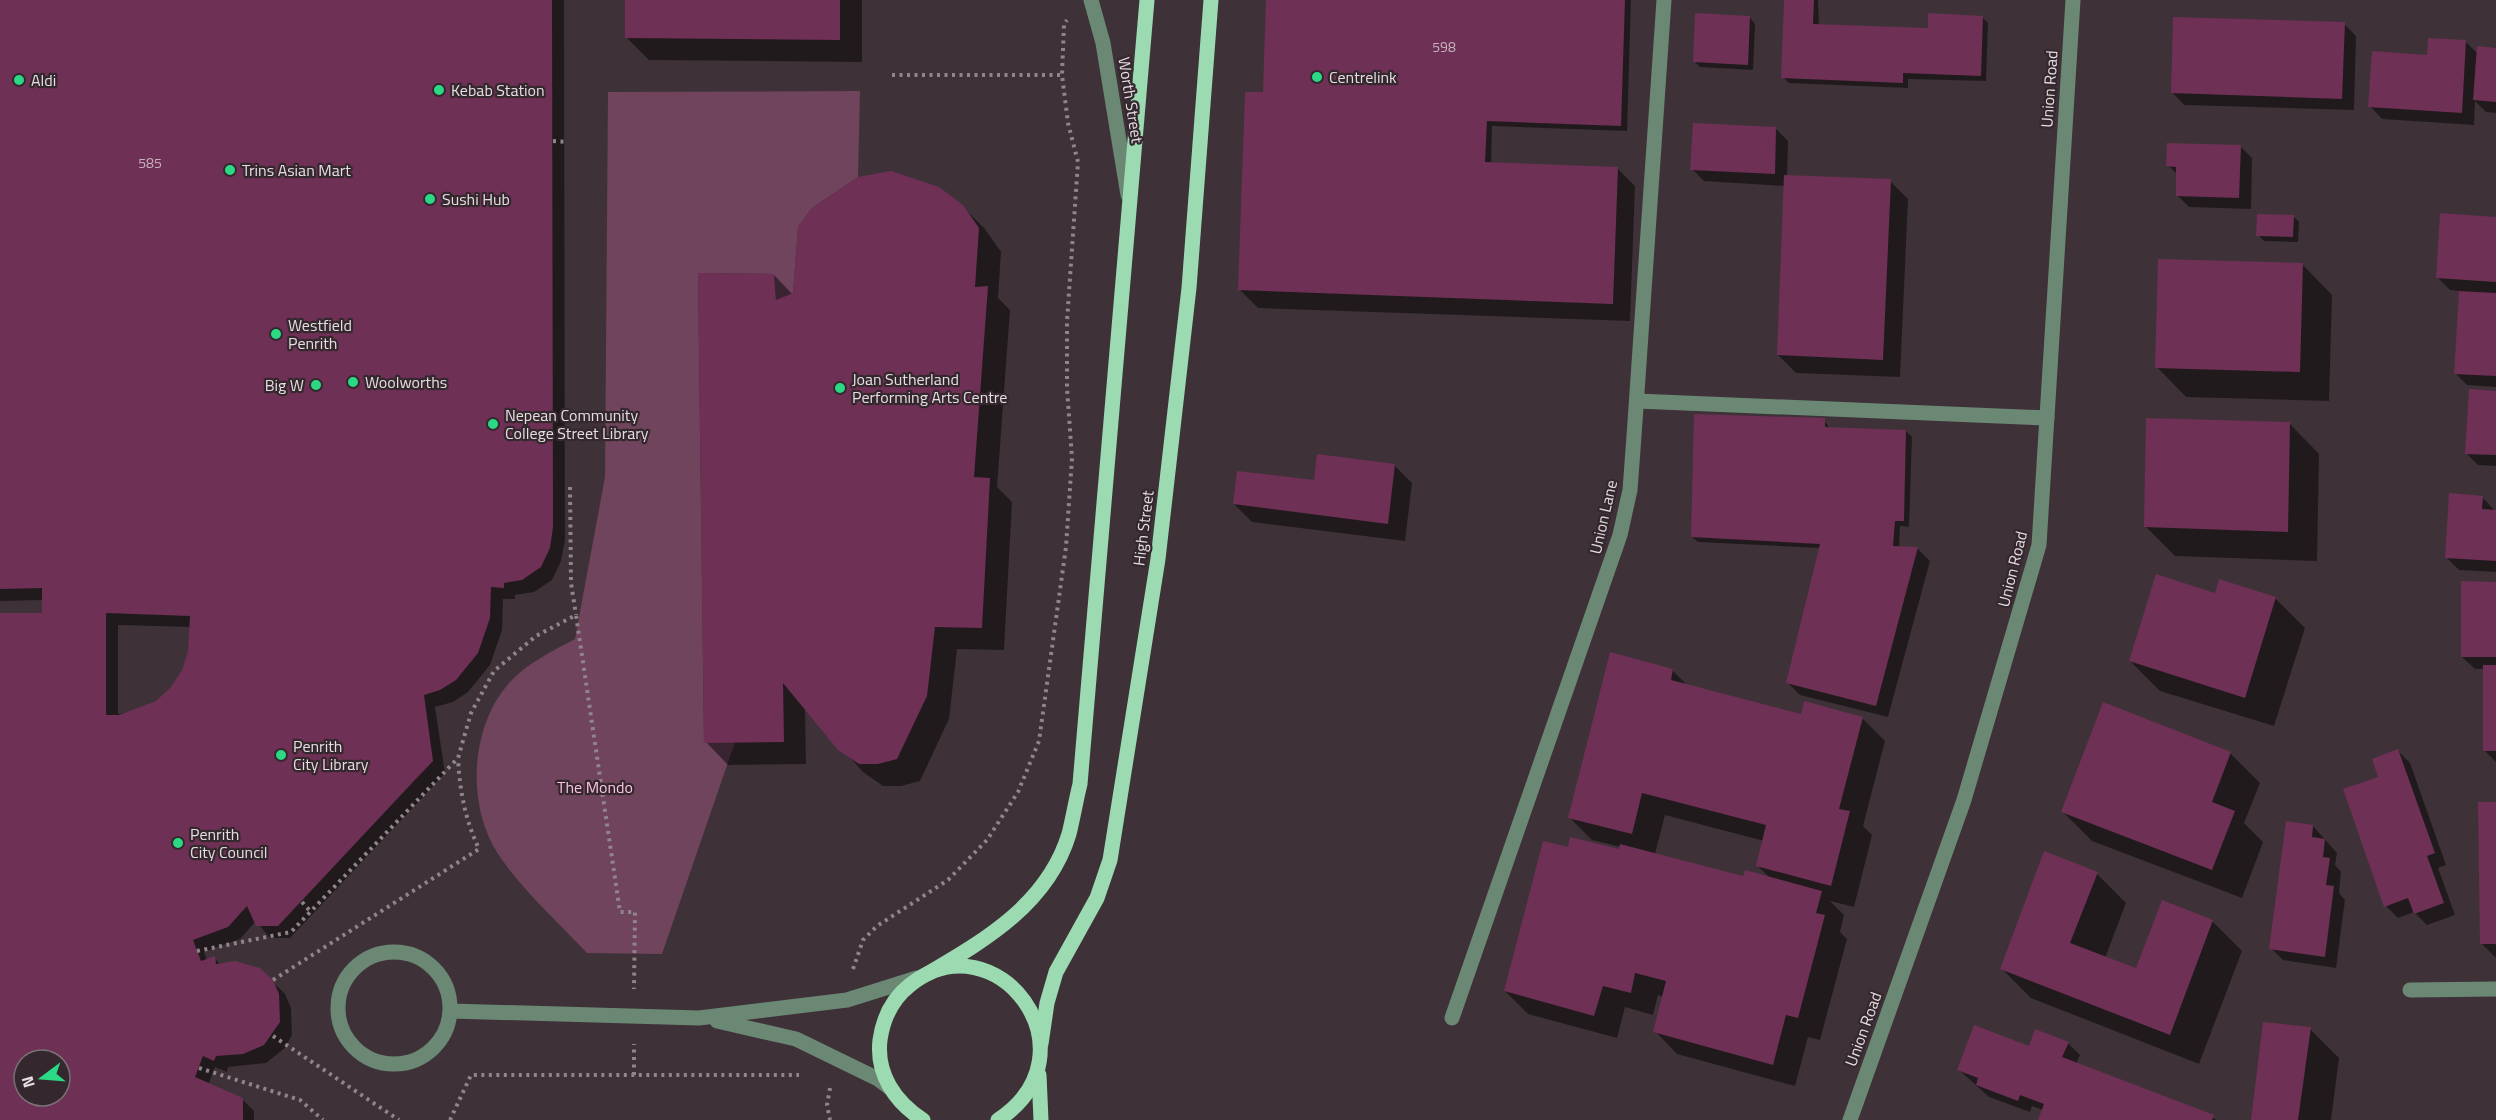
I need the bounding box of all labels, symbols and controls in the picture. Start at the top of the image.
house number: 598 [1432,36,1456,57]
street label: Union Road [2034,49,2064,129]
street label: Worth Street [1112,55,1150,145]
place label: Centrelink [1329,65,1397,89]
place label: Aldi [31,68,56,92]
marker: Centrelink [1310,70,1324,84]
marker: Aldi [12,73,26,87]
place label: Kebab Station [451,78,545,102]
marker: Kebab Station [432,83,446,97]
house number: 585 [138,152,162,173]
place label: Trins Asian Mart [242,158,351,182]
marker: Trins Asian Mart [223,163,237,177]
place label: Sushi Hub [442,187,510,211]
marker: Sushi Hub [423,192,437,206]
place label: Westfield Penrith [288,313,352,355]
marker: Westfield Penrith [269,327,283,341]
place label: Joan Sutherland Performing Arts Centre [852,367,1007,409]
place label: Woolworths [365,370,447,394]
place label: Big W [265,373,304,397]
marker: Woolworths [346,375,360,389]
marker: Big W [309,378,323,392]
marker: Joan Sutherland Performing Arts Centre [833,381,847,395]
place label: Nepean Community College Street Library [505,403,649,445]
marker: Nepean Community College Street Library [486,417,500,431]
street label: Union Lane [1583,478,1623,556]
street label: High Street [1126,488,1160,567]
street label: Union Road [1991,528,2033,610]
place label: Penrith City Library [293,734,369,776]
marker: Penrith City Library [274,748,288,762]
park label: The Mondo [557,775,633,799]
place label: Penrith City Council [190,822,267,864]
marker: Penrith City Council [171,836,185,850]
street label: Union Road [1838,988,1888,1070]
north arrow [12,1048,72,1108]
text: N [15,1073,41,1091]

